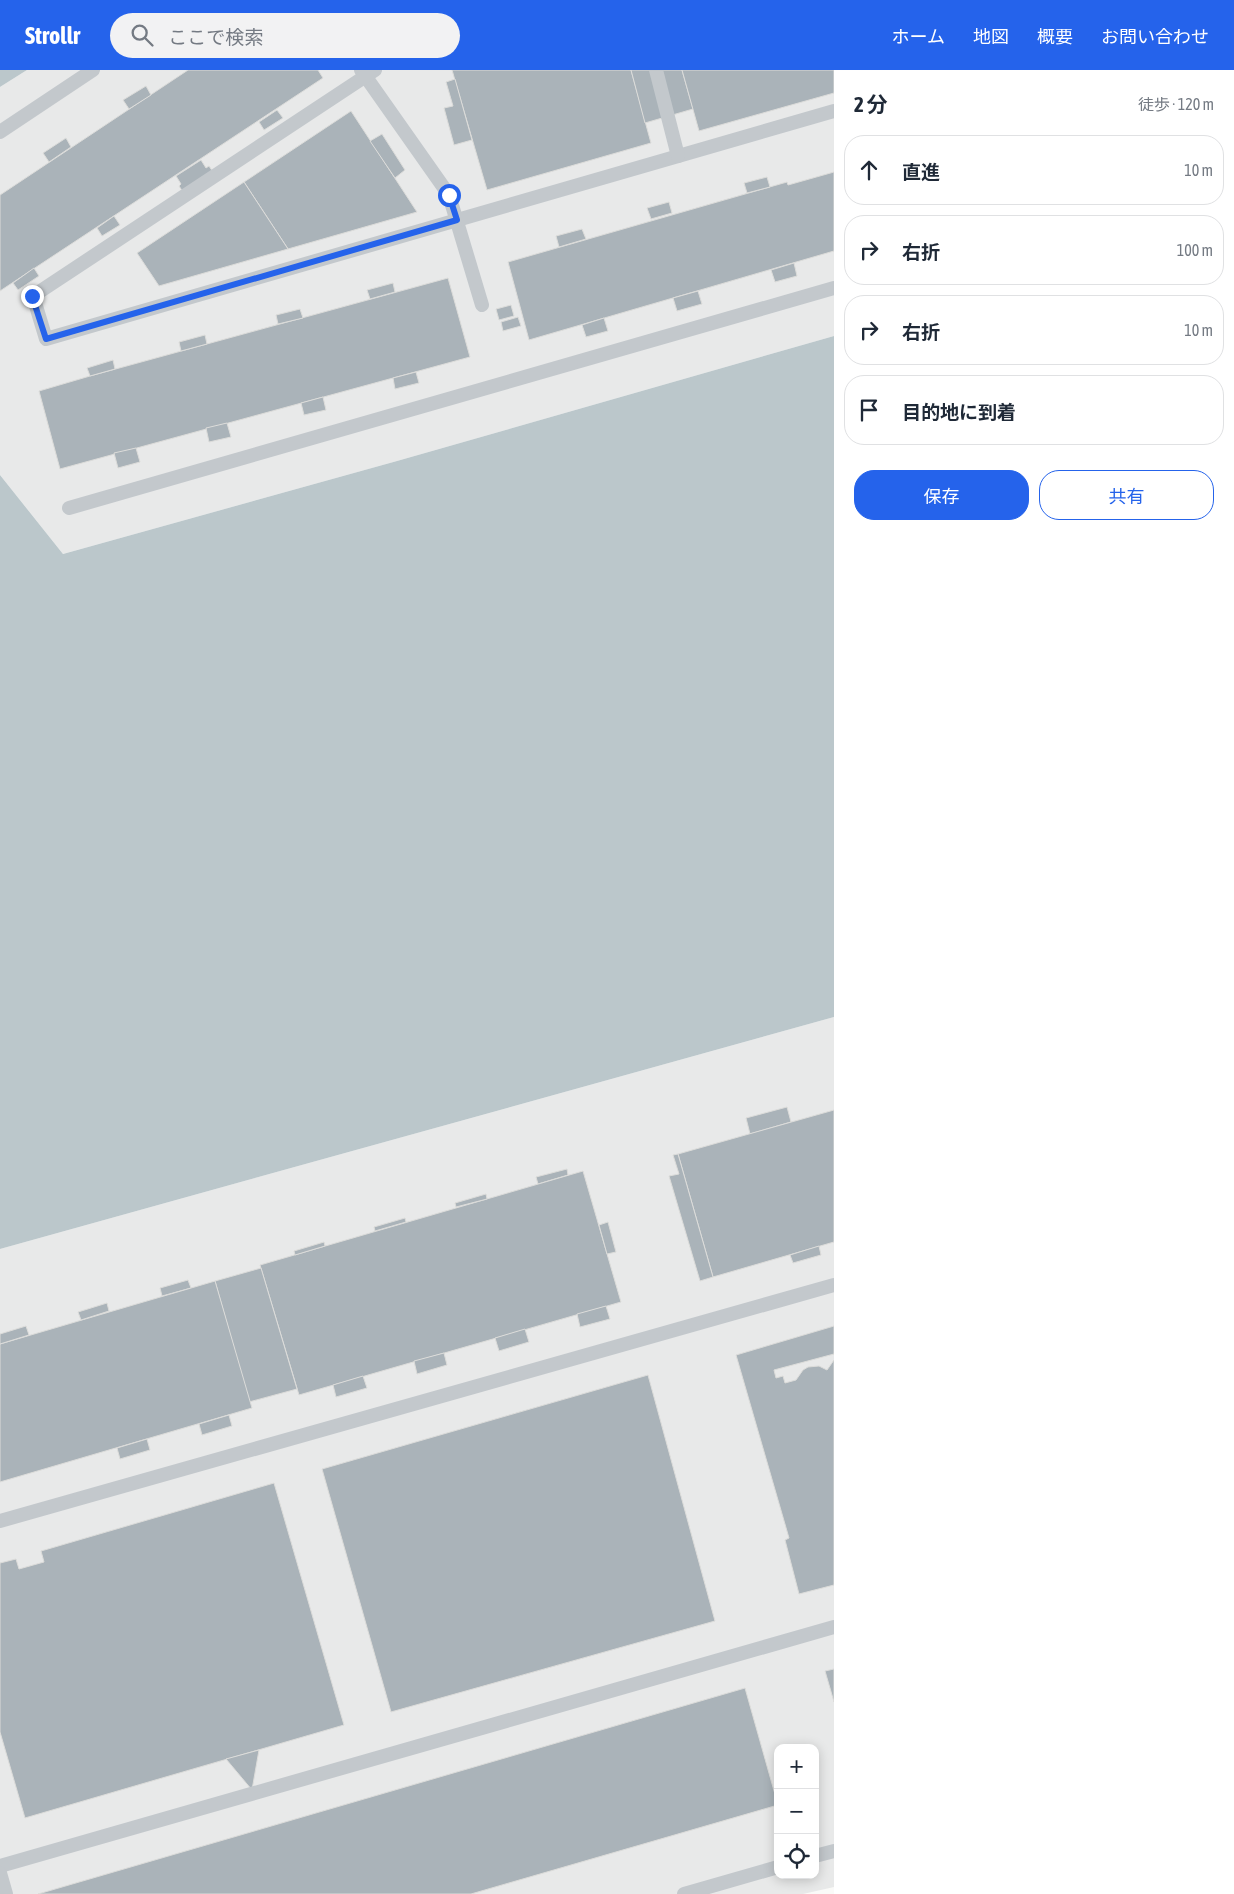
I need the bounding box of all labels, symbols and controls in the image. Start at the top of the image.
search box [110,13,460,58]
icon: search [128,21,156,49]
text: Strollr [25,22,80,49]
text: ここで検索 [168,26,263,48]
text: ホーム [892,26,945,47]
text: 地図 [973,26,1009,47]
text: 概要 [1037,26,1073,47]
text: お問い合わせ [1101,26,1209,47]
text: 2 分 [854,92,888,116]
text: 徒歩 · 120 m [1138,95,1214,113]
icon: ahead [855,156,883,184]
text: 直進 [902,161,940,183]
text: 10 m [1184,161,1213,179]
route start [438,184,461,207]
icon: right [855,236,883,264]
text: 右折 [902,241,940,263]
text: 100 m [1177,241,1213,259]
route end [21,285,44,308]
icon: right [855,316,883,344]
text: 右折 [902,321,940,343]
text: 10 m [1184,321,1213,339]
icon: arrive [855,396,883,424]
text: 目的地に到着 [902,401,1016,423]
button: 保存 [854,470,1029,520]
button: 共有 [1039,470,1214,520]
map controls [774,1744,819,1879]
button: + [774,1744,819,1789]
button: − [774,1789,819,1834]
button: locate [774,1834,819,1879]

